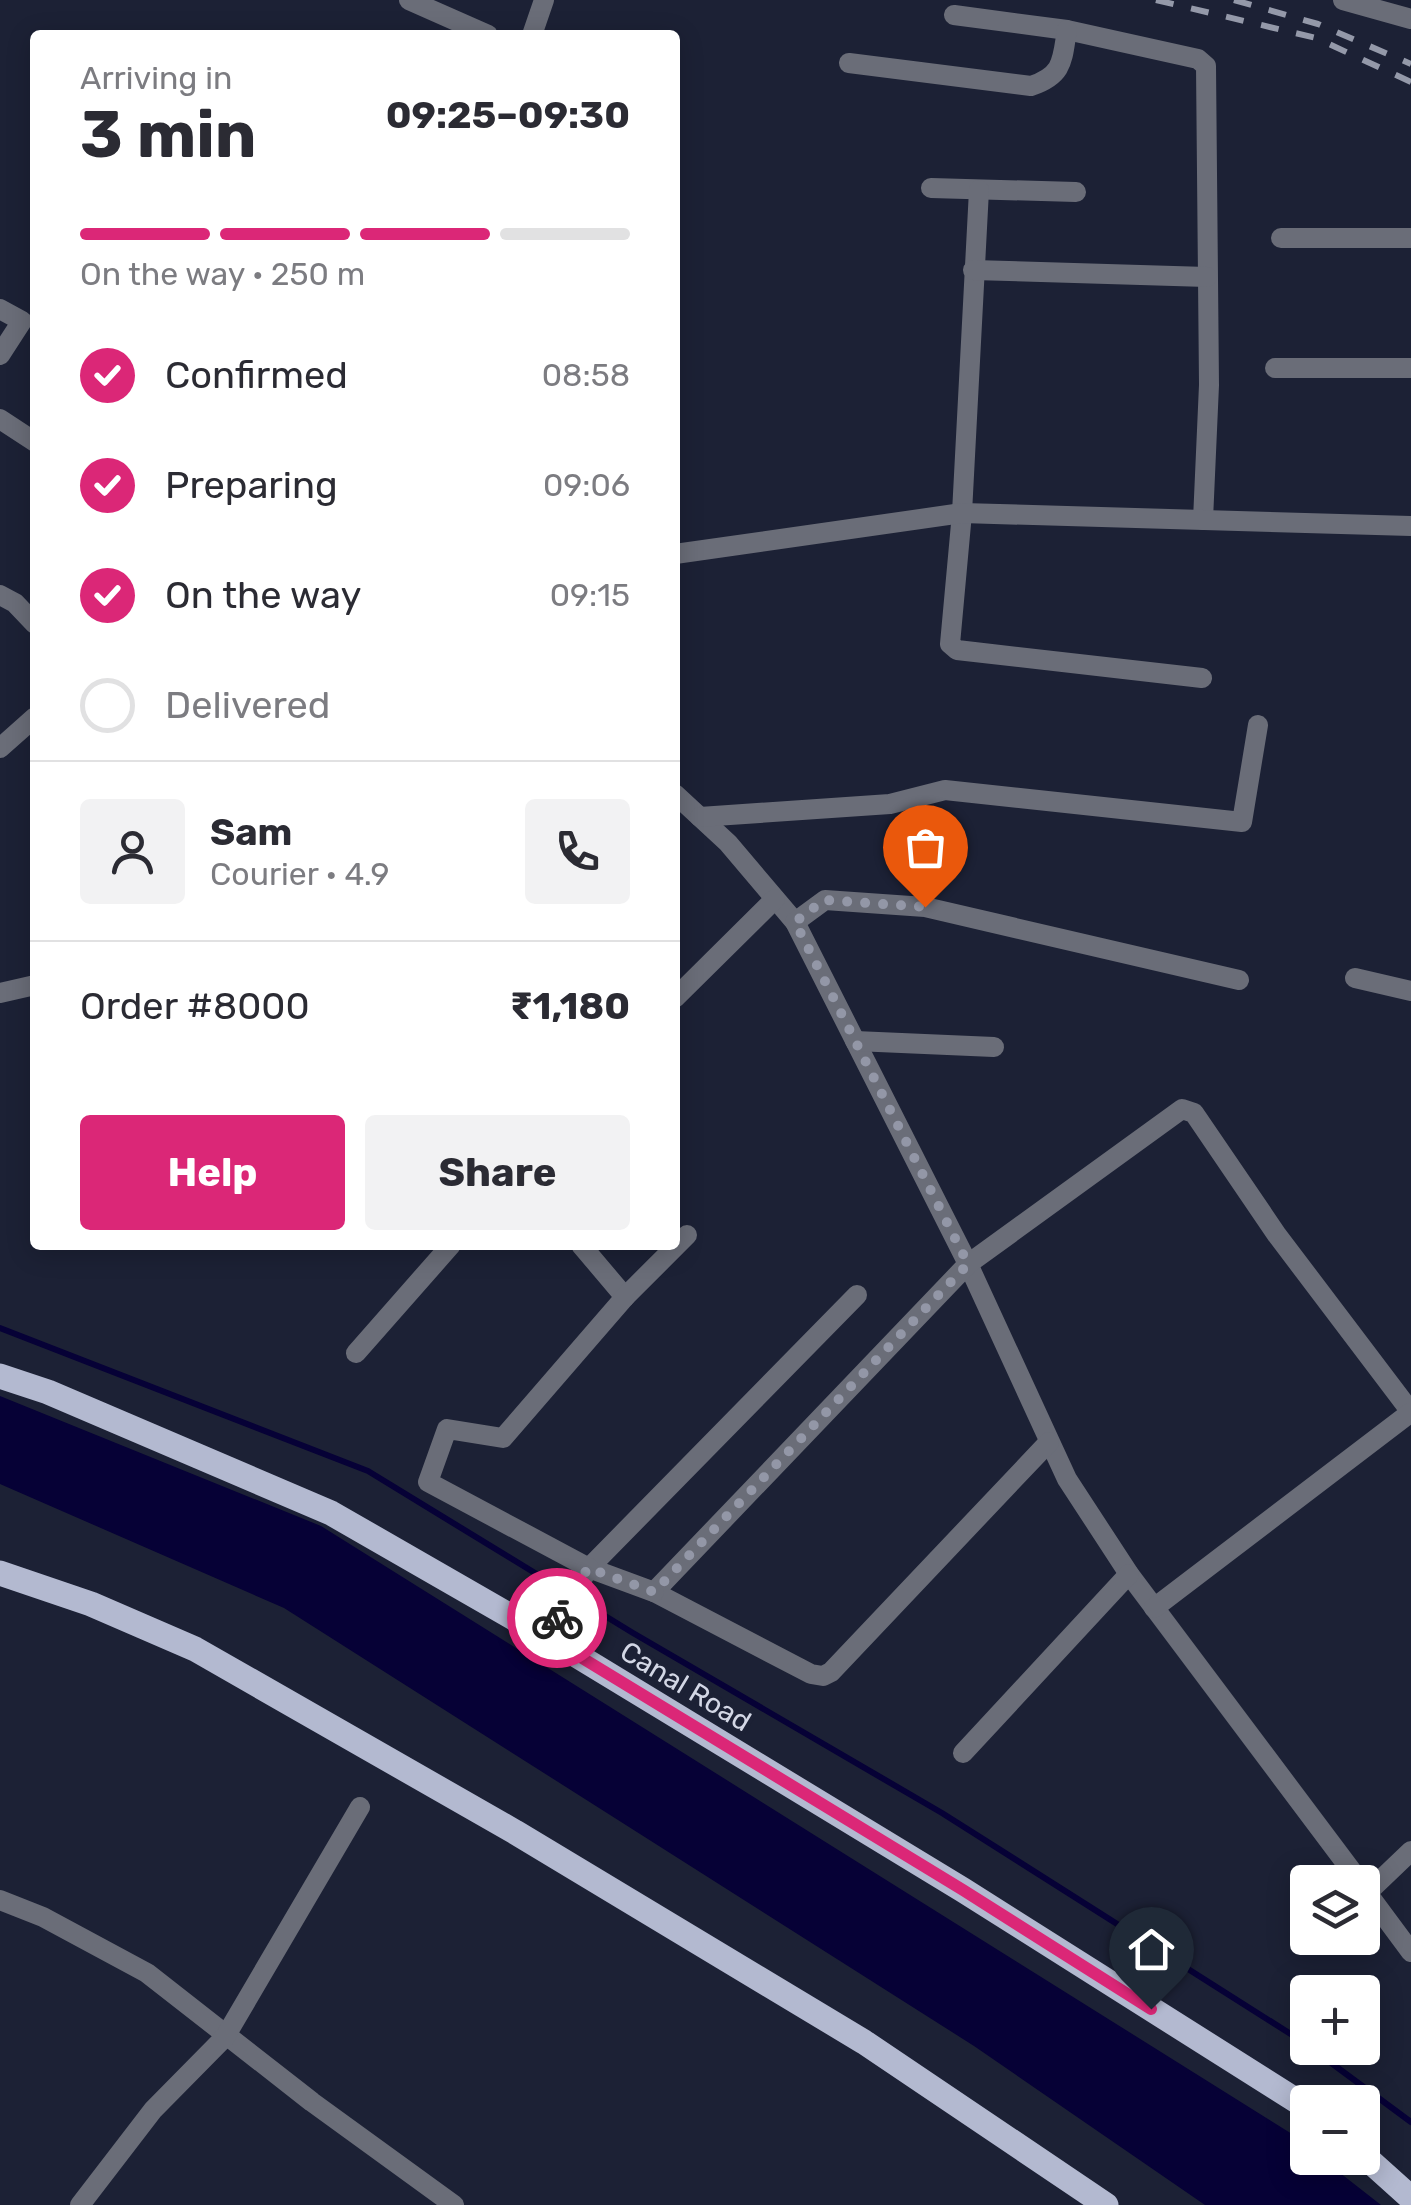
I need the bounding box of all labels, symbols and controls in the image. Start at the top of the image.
text: Arriving in [80,59,232,97]
text: 09:25–09:30 [386,92,630,138]
text: 3 min [80,96,257,173]
text: On the way · 250 m [80,255,365,293]
icon: check [80,348,135,403]
text: Confirmed [165,352,348,398]
text: 08:58 [542,356,630,394]
icon: check [80,458,135,513]
text: Preparing [165,462,338,508]
text: 09:06 [543,466,630,504]
icon: check [80,568,135,623]
text: On the way [165,572,361,618]
text: 09:15 [550,576,630,614]
text: Delivered [165,682,330,728]
button: person [80,799,185,904]
button: phone [525,799,630,904]
pin [883,805,968,908]
text: Sam [210,809,292,855]
icon: bag [898,820,953,875]
text: Courier · 4.9 [210,855,389,893]
text: Order #8000 [80,983,310,1029]
text: ₹1,180 [510,983,630,1029]
button: Help [80,1115,345,1230]
button: Share [365,1115,630,1230]
courier [507,1568,607,1668]
icon: bike [530,1591,585,1646]
street label: Canal Road [614,1635,757,1738]
map controls [1290,1865,1380,2175]
button: layers [1290,1865,1380,1955]
pin [1109,1907,1194,2010]
icon: home [1124,1922,1179,1977]
button: + [1290,1975,1380,2065]
button: − [1290,2085,1380,2175]

